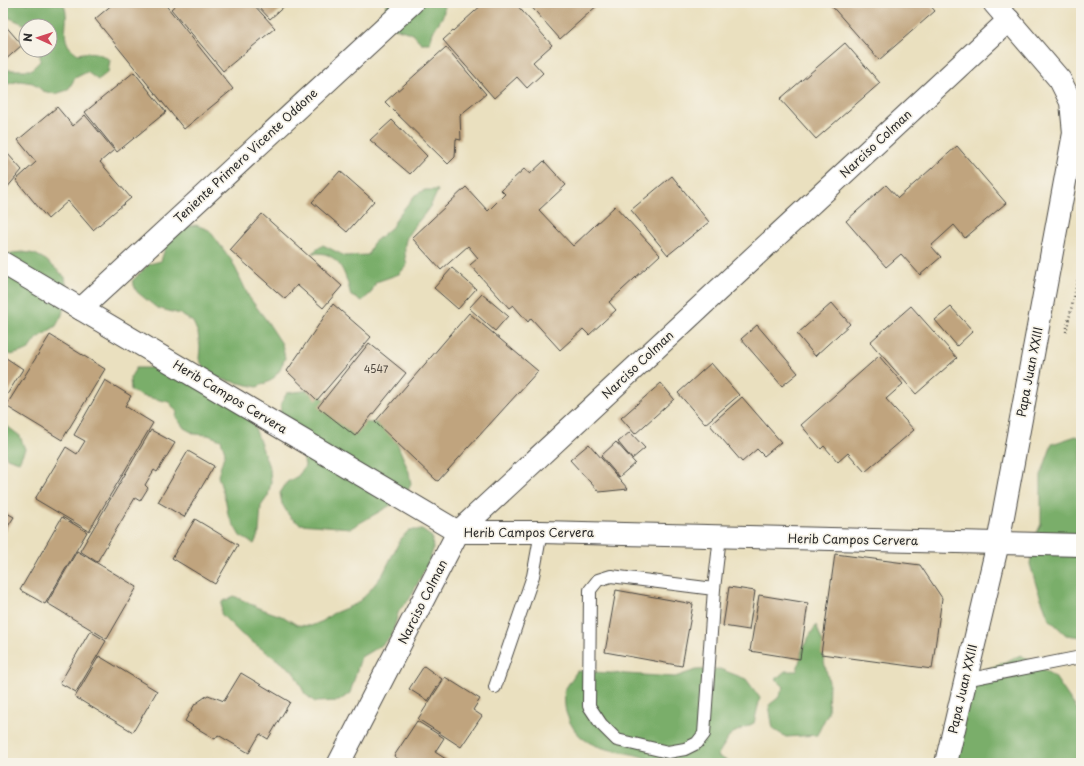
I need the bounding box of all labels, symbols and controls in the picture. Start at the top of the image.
north arrow [18,18,58,58]
text: N [19,32,36,42]
street label: Teniente Primero Vicente Oddone [170,84,321,227]
street label: Narciso Colman [835,105,915,181]
street label: Papa Juan XXIII [1011,325,1047,418]
street label: Narciso Colman [597,326,677,402]
street label: Herib Campos Cervera [170,355,292,438]
house number: 4547 [364,361,389,376]
street label: Herib Campos Cervera [464,523,595,541]
street label: Herib Campos Cervera [788,529,919,549]
street label: Narciso Colman [393,556,451,647]
street label: Papa Juan XXIII [943,642,981,735]

